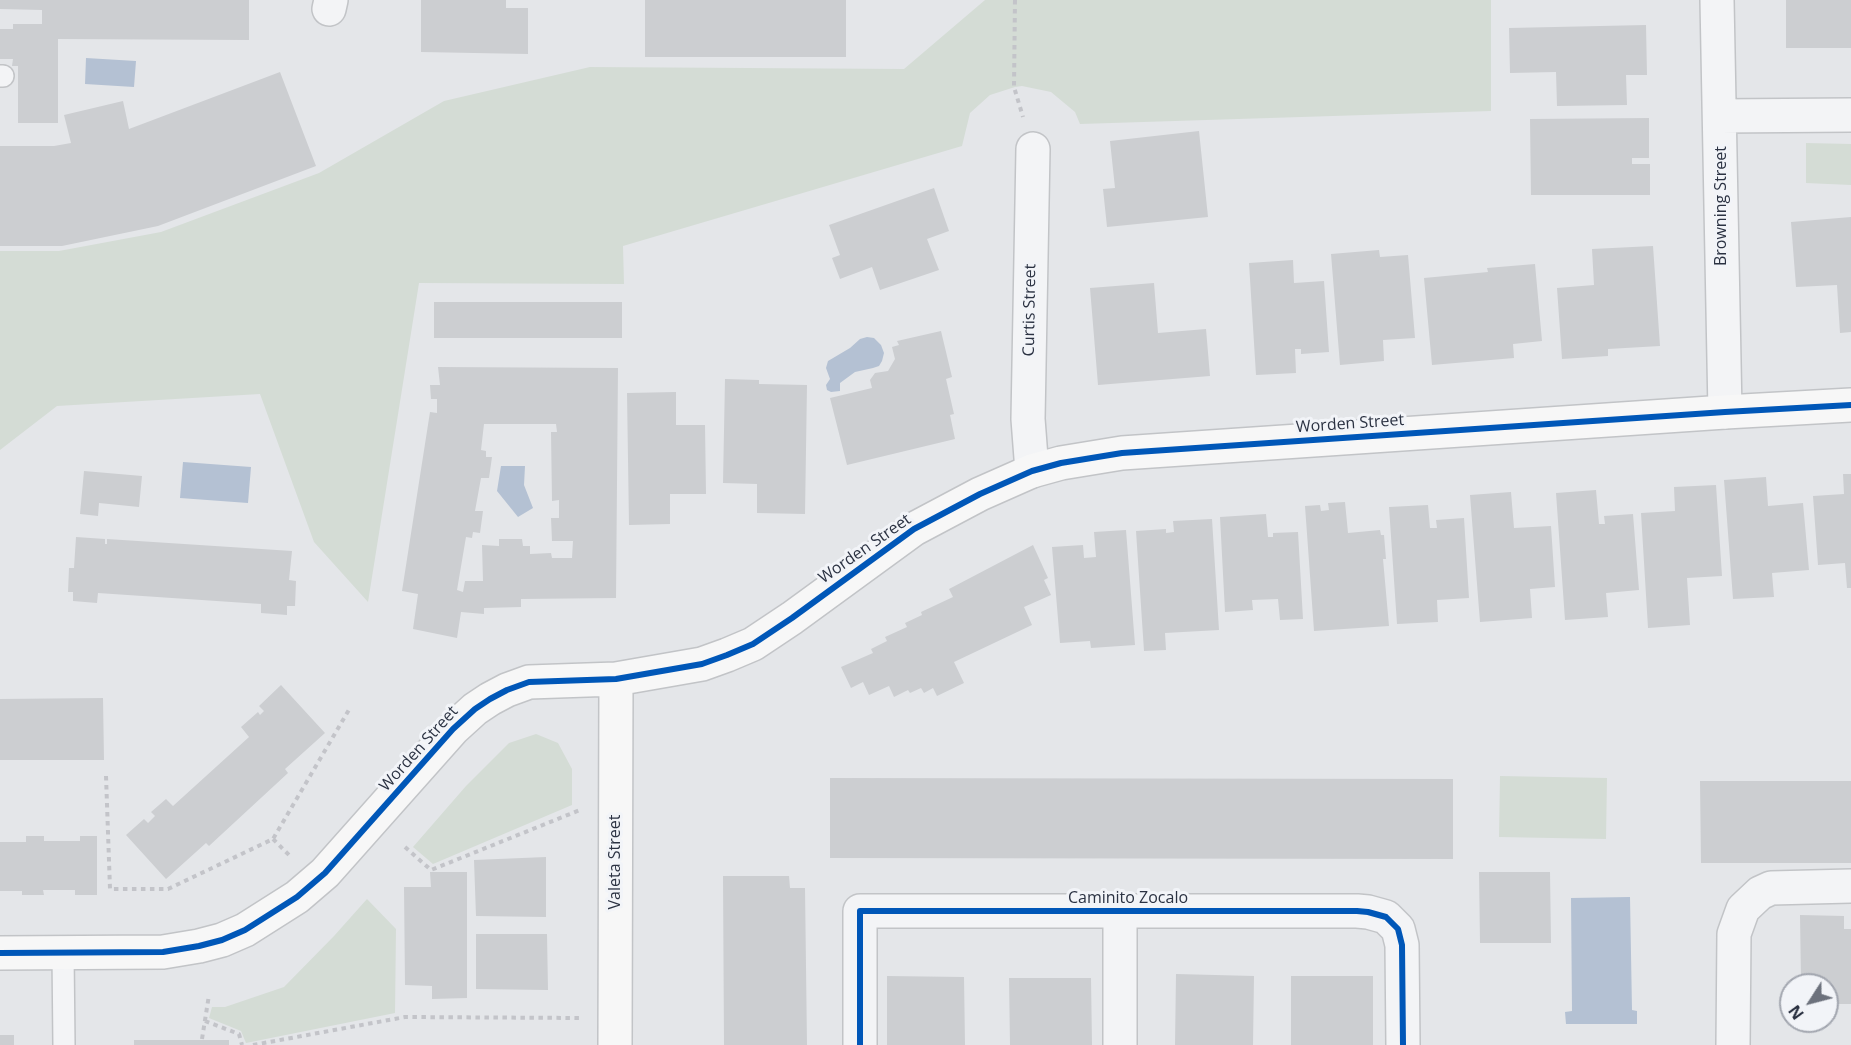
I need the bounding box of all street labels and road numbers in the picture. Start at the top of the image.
street label: Browning Street [1711,146,1731,266]
street label: Curtis Street [1020,264,1040,356]
street label: Worden Street [1295,411,1405,437]
street label: Worden Street [815,510,915,588]
street label: Worden Street [376,702,462,796]
street label: Valeta Street [605,815,625,909]
street label: Caminito Zocalo [1068,888,1188,908]

